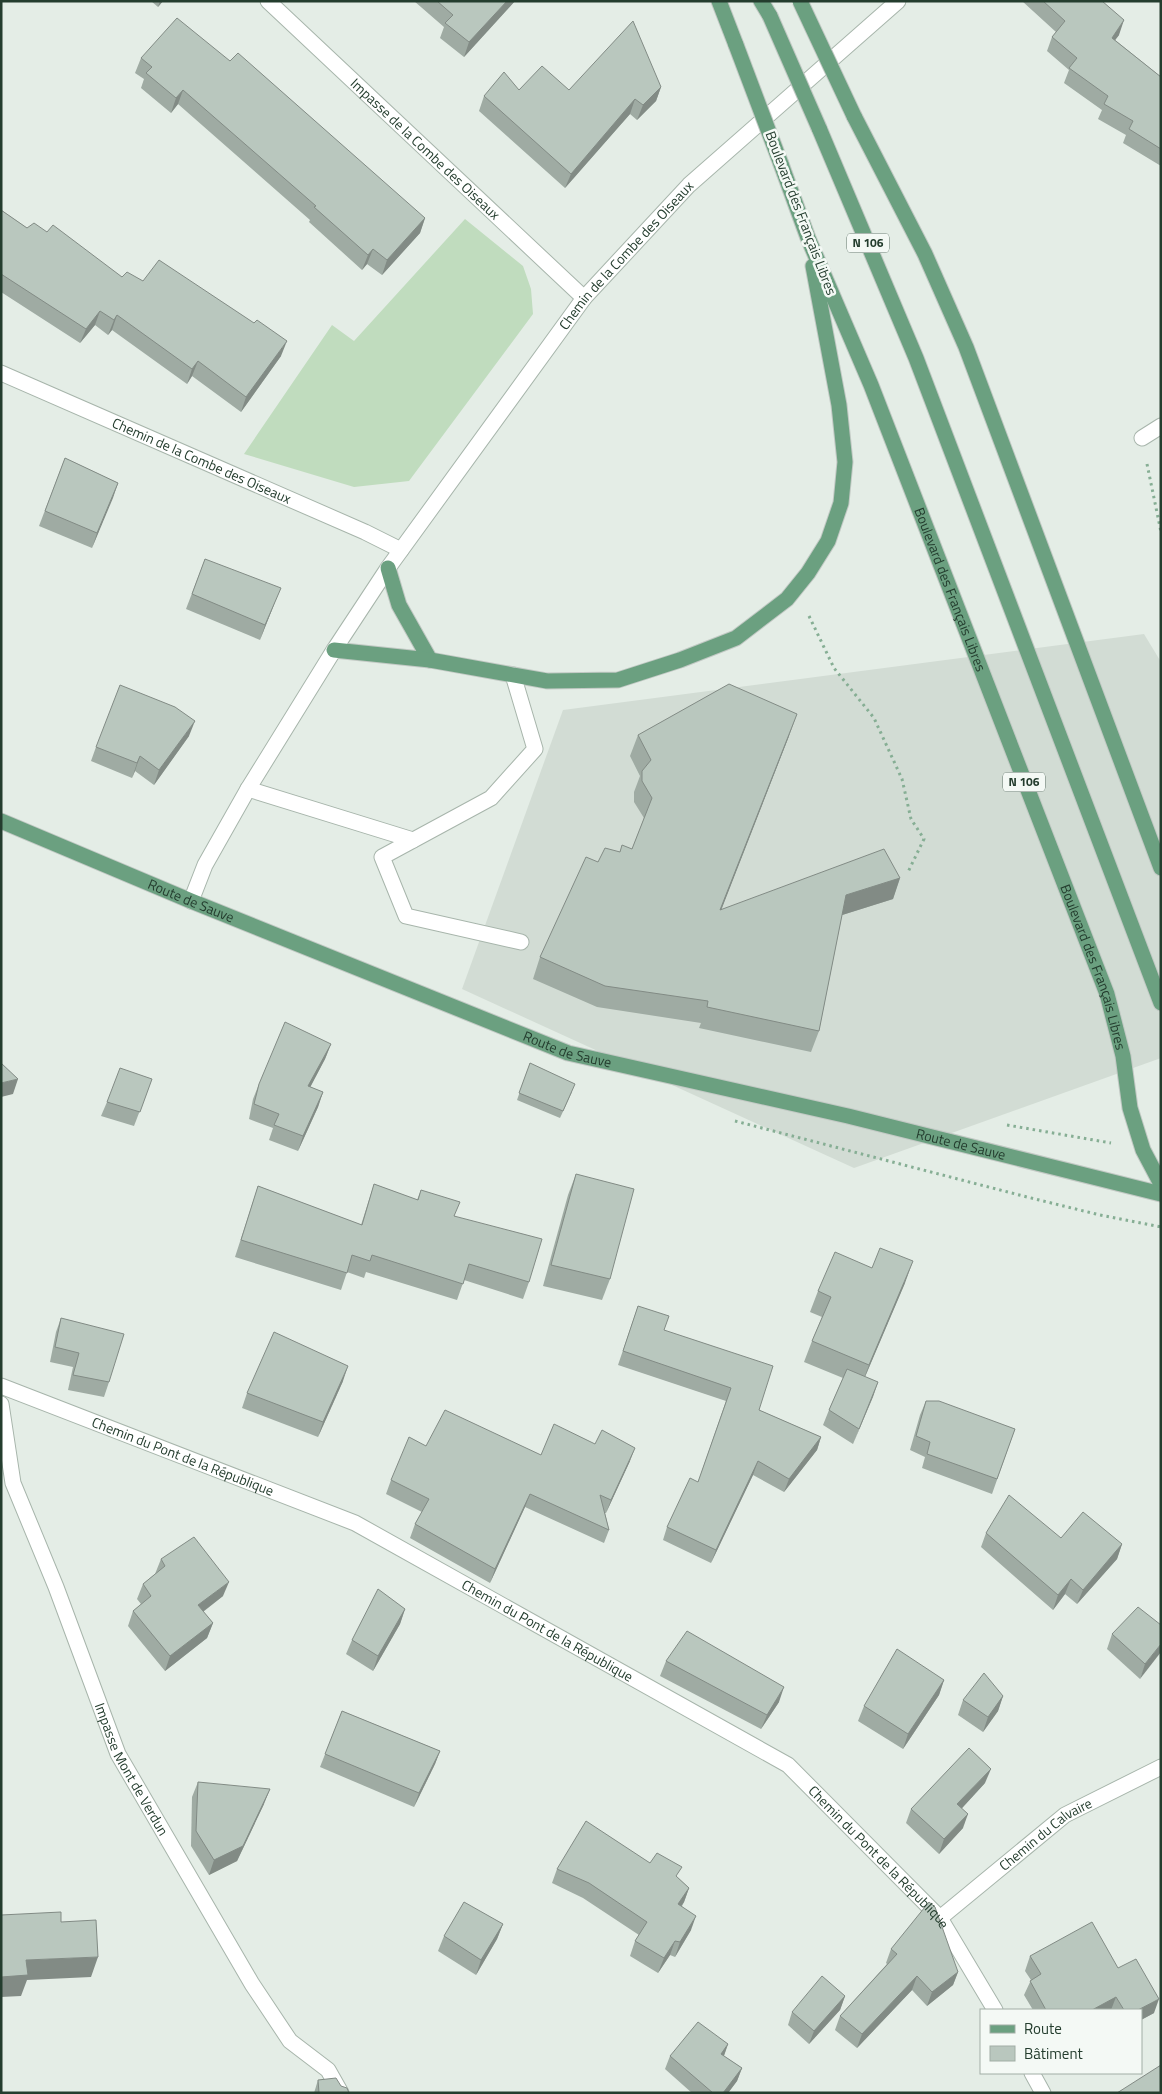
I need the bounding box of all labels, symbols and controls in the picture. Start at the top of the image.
street label: Impasse de la Combe des Oiseaux [346,73,506,225]
street label: Boulevard des Français Libres [760,128,842,298]
street label: Chemin de la Combe des Oiseaux [553,175,698,334]
road number: N 106 [847,234,889,252]
street label: Chemin de la Combe des Oiseaux [109,412,295,509]
street label: Boulevard des Français Libres [909,504,992,674]
road number: N 106 [1003,772,1045,792]
street label: Route de Sauve [145,873,238,927]
street label: Boulevard des Français Libres [1055,881,1132,1052]
street label: Route de Sauve [520,1025,614,1072]
street label: Route de Sauve [914,1122,1008,1165]
street label: Chemin du Pont de la République [89,1411,277,1501]
street label: Chemin du Pont de la République [458,1574,637,1687]
street label: Impasse Mont de Verdun [90,1700,174,1839]
street label: Chemin du Pont de la République [804,1780,955,1932]
street label: Chemin du Calvaire [994,1792,1095,1875]
legend [980,2009,1142,2074]
text: Route [1024,2017,1062,2040]
text: Bâtiment [1024,2042,1083,2065]

